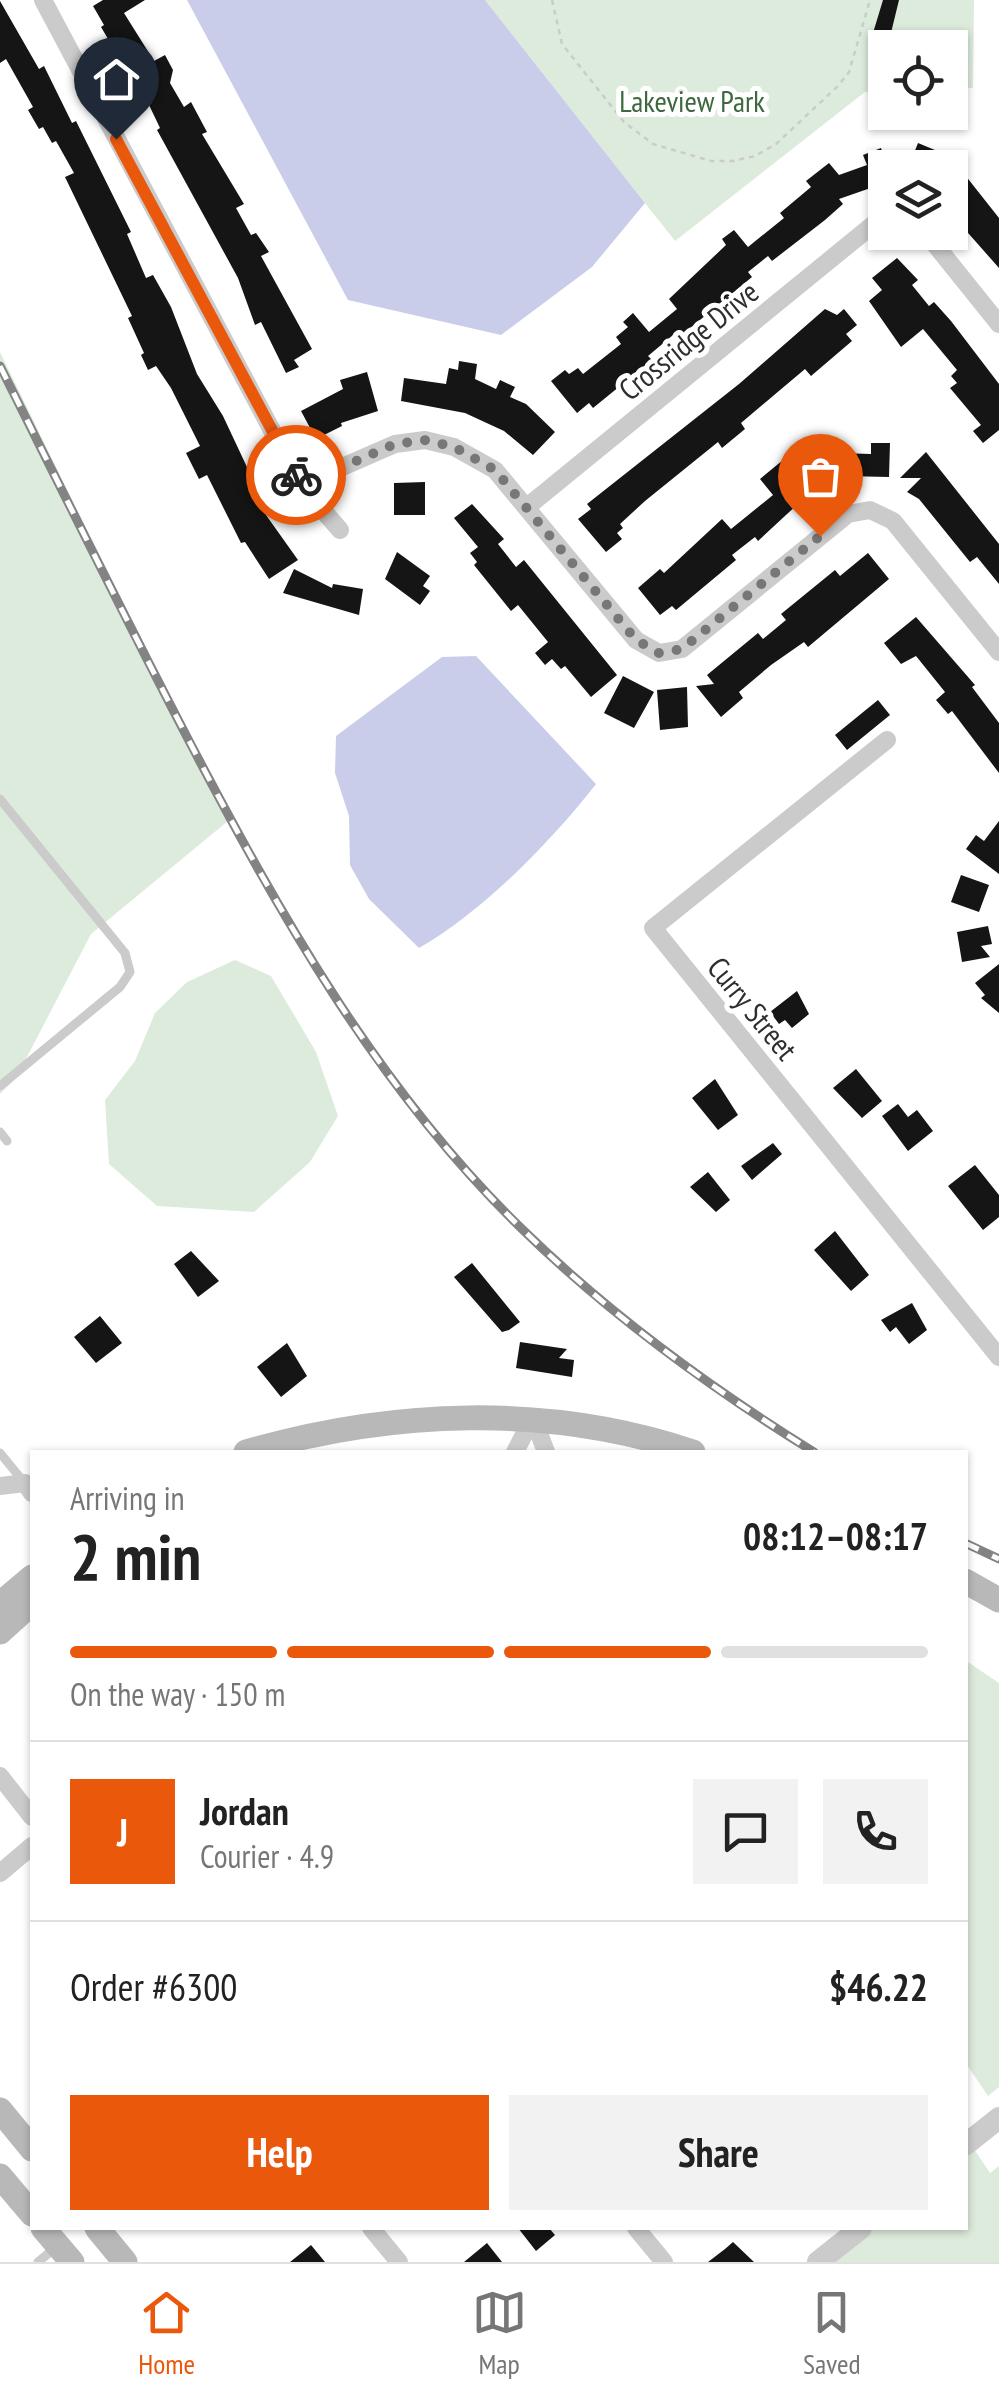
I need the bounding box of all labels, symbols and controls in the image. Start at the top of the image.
map controls [868,30,968,250]
button: locate [868,30,968,130]
pin [74,37,159,140]
icon: home [89,52,144,107]
park label: Lakeview Park [619,81,765,120]
button: layers [868,150,968,250]
street label: Crossridge Drive [610,272,766,408]
courier [246,425,346,525]
pin [778,434,863,537]
icon: bike [269,448,324,503]
icon: bag [793,449,848,504]
street label: Curry Street [700,948,807,1068]
text: Arriving in [70,1477,185,1519]
text: 08:12–08:17 [743,1511,928,1560]
text: 2 min [70,1514,201,1598]
text: On the way · 150 m [70,1673,285,1715]
button: chat [693,1779,798,1884]
button: phone [823,1779,928,1884]
text: Jordan [200,1786,289,1835]
text: J [117,1807,128,1856]
text: Courier · 4.9 [200,1835,334,1877]
text: Order #6300 [70,1962,237,2011]
text: $46.22 [829,1962,928,2011]
button: Help [70,2095,489,2210]
button: Share [509,2095,928,2210]
tab: Home [138,2285,195,2382]
tab: Map [472,2285,527,2382]
tab: Saved [803,2285,861,2382]

